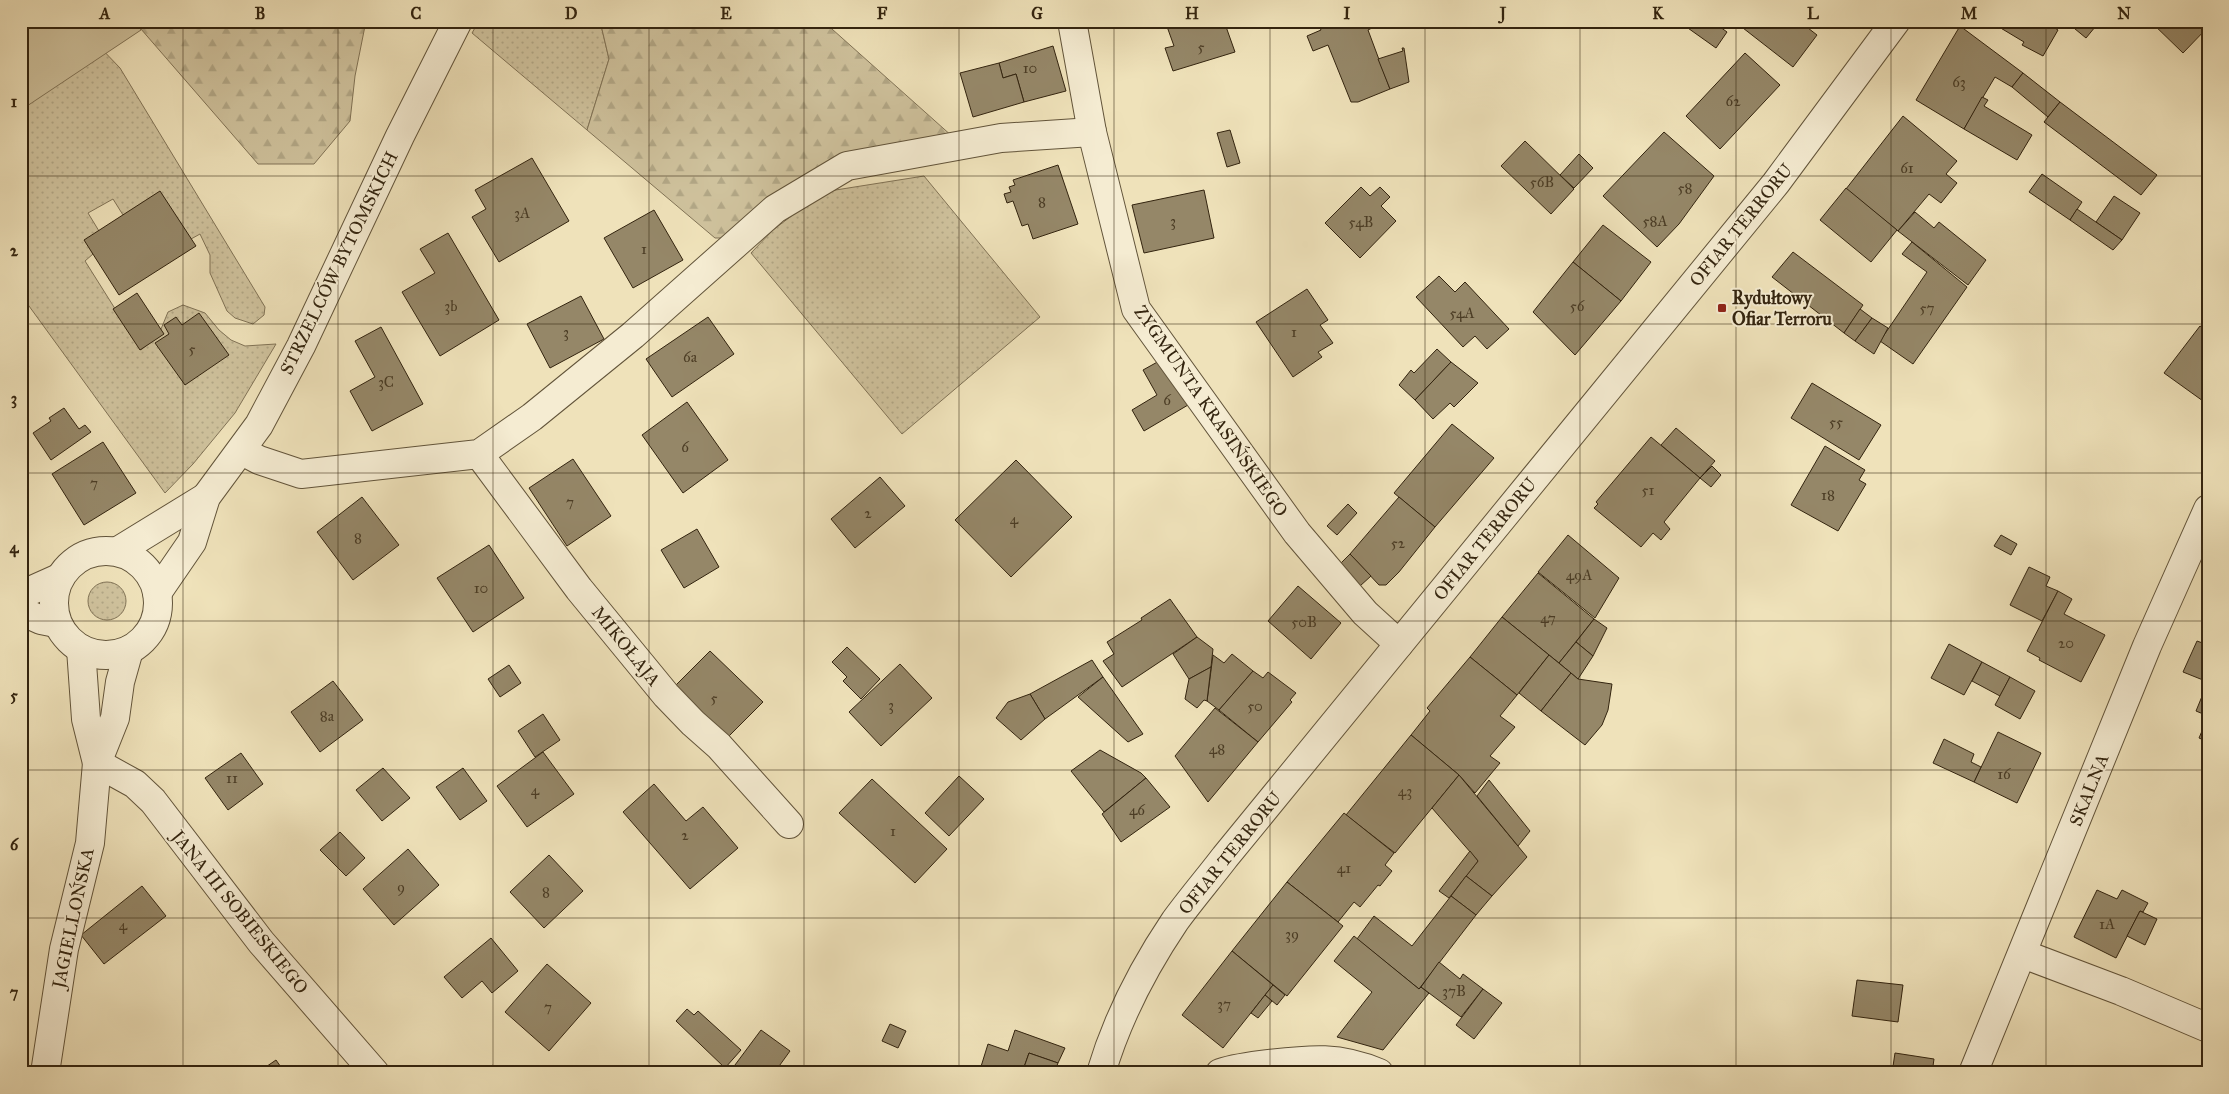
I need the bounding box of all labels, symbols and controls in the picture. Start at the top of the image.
text: A [99,4,111,23]
text: B [255,4,265,23]
text: C [411,4,422,23]
text: D [565,4,578,23]
text: E [720,4,732,23]
text: F [877,4,888,23]
text: G [1031,4,1043,23]
text: H [1185,4,1199,23]
text: I [1344,4,1351,23]
text: J [1498,4,1507,24]
text: K [1652,4,1664,23]
text: L [1807,4,1819,23]
text: M [1961,4,1978,23]
text: N [2117,4,2131,23]
house number: 5 [1198,38,1205,56]
house number: 10 [1023,59,1037,77]
house number: 63 [1952,73,1966,91]
text: 1 [11,92,18,111]
house number: 62 [1725,92,1741,110]
street label: STRZELCÓW BYTOMSKICH [273,147,403,378]
street label: OFIAR TERRORU [1685,159,1798,291]
house number: 61 [1900,159,1914,177]
house number: 56B [1530,173,1554,191]
house number: 58 [1678,179,1692,197]
house number: 8 [1038,193,1046,211]
house number: 3A [514,204,530,222]
house number: 3 [1170,212,1176,230]
house number: 58A [1642,212,1668,230]
house number: 54B [1349,213,1373,231]
house number: 1 [641,240,647,258]
text: 2 [10,241,19,260]
place label: Rydułtowy Ofiar Terroru [1732,287,1832,330]
house number: 3b [444,297,458,315]
house number: 56 [1570,297,1586,315]
house number: 57 [1920,299,1934,317]
street label: ZYGMUNTA KRASIŃSKIEGO [1129,300,1294,521]
marker: Rydułtowy Ofiar Terroru [1716,302,1728,314]
house number: 54A [1449,304,1475,322]
house number: 3 [563,323,569,341]
house number: 1 [1291,323,1297,341]
house number: 5 [189,340,196,358]
house number: 6a [683,348,698,366]
house number: 3C [378,373,394,391]
text: 3 [11,389,17,409]
house number: 6 [1163,391,1172,409]
house number: 55 [1829,413,1843,431]
house number: 6 [681,438,690,456]
street label: OFIAR TERRORU [1429,473,1542,605]
house number: 7 [90,474,98,492]
house number: 51 [1642,481,1655,499]
house number: 18 [1821,486,1835,504]
house number: 7 [566,493,574,511]
house number: 2 [864,504,872,522]
house number: 4 [1010,510,1019,528]
house number: 8 [354,529,362,547]
house number: 52 [1391,534,1406,552]
text: 4 [10,538,20,558]
house number: 49A [1566,566,1592,584]
house number: 10 [474,579,488,597]
street label: MIKOŁAJA [586,601,665,691]
house number: 47 [1540,609,1556,627]
house number: 50B [1291,613,1317,631]
house number: 20 [2058,634,2074,652]
text: 5 [10,686,18,705]
house number: 5 [711,689,718,707]
house number: 3 [888,696,894,714]
house number: 50 [1247,697,1263,715]
house number: 8a [320,707,335,725]
house number: 48 [1209,740,1225,758]
street label: SKALNA [2065,751,2113,829]
house number: 16 [1997,765,2012,783]
house number: 11 [226,769,238,787]
house number: 4 [531,781,540,799]
house number: 43 [1398,782,1412,800]
street label: OFIAR TERRORU [1174,787,1287,919]
house number: 46 [1129,801,1146,819]
house number: 1 [890,822,896,840]
street label: JANA III SOBIESKIEGO [165,824,313,999]
house number: 2 [681,826,689,844]
text: 6 [10,835,19,854]
street label: JAGIELLOŃSKA [45,845,100,992]
house number: 41 [1337,859,1351,877]
house number: 9 [397,878,405,896]
house number: 8 [542,883,550,901]
house number: 1A [2099,915,2115,933]
house number: 4 [119,916,128,934]
house number: 39 [1285,925,1299,943]
house number: 37B [1442,982,1466,1000]
text: 7 [10,983,19,1002]
house number: 37 [1217,995,1231,1013]
house number: 7 [544,998,552,1016]

